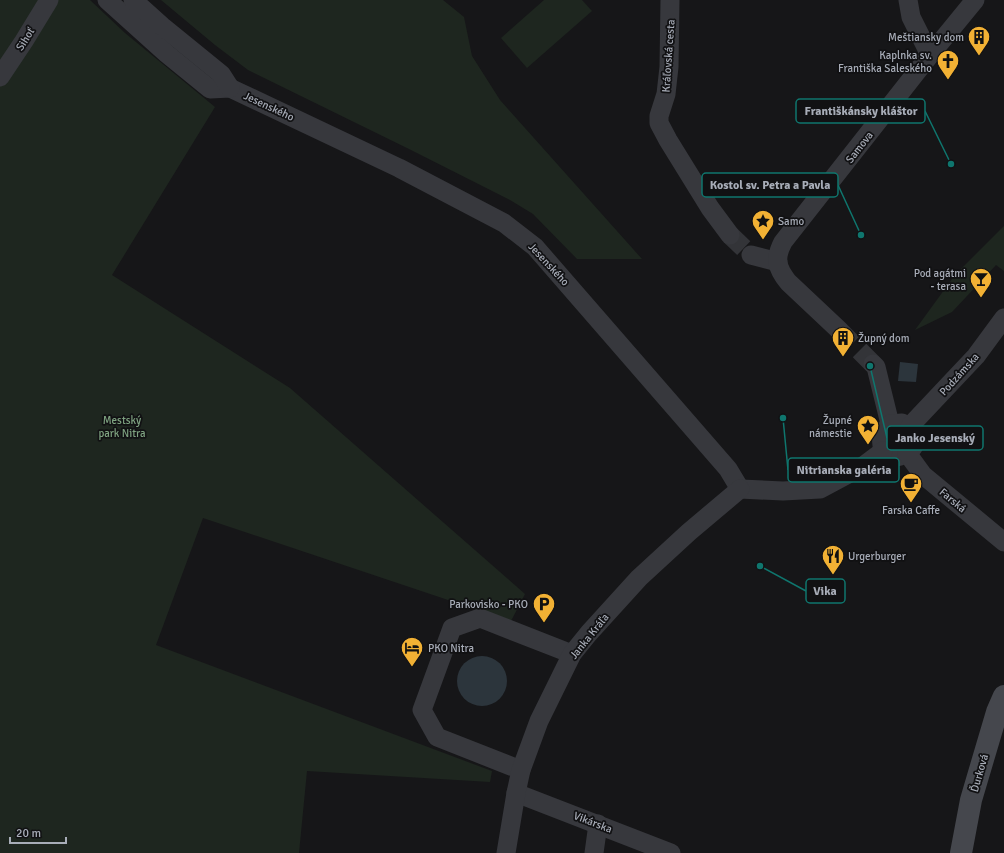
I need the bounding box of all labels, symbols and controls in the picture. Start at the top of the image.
street label: Kráľovská cesta [659,19,678,93]
building icon: Meštiansky dom [966,24,992,57]
street label: Sihoť [13,25,37,53]
place label: Meštiansky dom [888,31,964,44]
church icon: Kaplnka sv. Františka Saleského [935,48,961,81]
place label: Kaplnka sv. Františka Saleského [838,49,932,75]
street label: Jesenského [242,89,296,124]
callout: Františkánsky kláštor [796,99,925,123]
text: Františkánsky kláštor [805,104,918,119]
street label: Samova [843,129,876,166]
callout: Kostol sv. Petra a Pavla [702,173,838,197]
text: Kostol sv. Petra a Pavla [710,178,830,193]
place icon: Samo [750,208,776,241]
place label: Samo [778,215,804,228]
street label: Jesenského [525,240,572,289]
bar icon: Pod agátmi - terasa [968,266,994,299]
place label: Pod agátmi - terasa [914,267,966,293]
building icon: Župný dom [830,325,856,358]
place label: Župný dom [858,331,910,345]
street label: Podzámska [937,350,982,398]
place label: Župné námestie [809,413,852,440]
place icon: Župné námestie [855,413,881,446]
park label: Mestský park Nitra [98,414,146,440]
callout: Janko Jesenský [887,426,983,450]
text: Janko Jesenský [895,431,975,446]
callout: Nitrianska galéria [788,458,899,482]
text: Nitrianska galéria [797,463,891,478]
cafe icon: Farska Caffe [898,471,924,504]
street label: Farská [937,485,969,516]
place label: Farska Caffe [882,504,940,517]
restaurant icon: Urgerburger [820,543,846,576]
place label: Urgerburger [848,550,906,563]
callout: Vika [806,579,845,603]
text: Vika [813,584,837,599]
parking icon: Parkovisko - PKO [531,591,557,624]
place label: Parkovisko - PKO [449,598,528,611]
street label: Janka Kráľa [567,611,612,662]
hotel icon: PKO Nitra [399,635,425,668]
place label: PKO Nitra [428,642,475,655]
street label: Ďurková [967,752,991,794]
street label: Vikárska [572,809,614,836]
scale bar [10,819,66,845]
text: 20 m [16,826,41,841]

